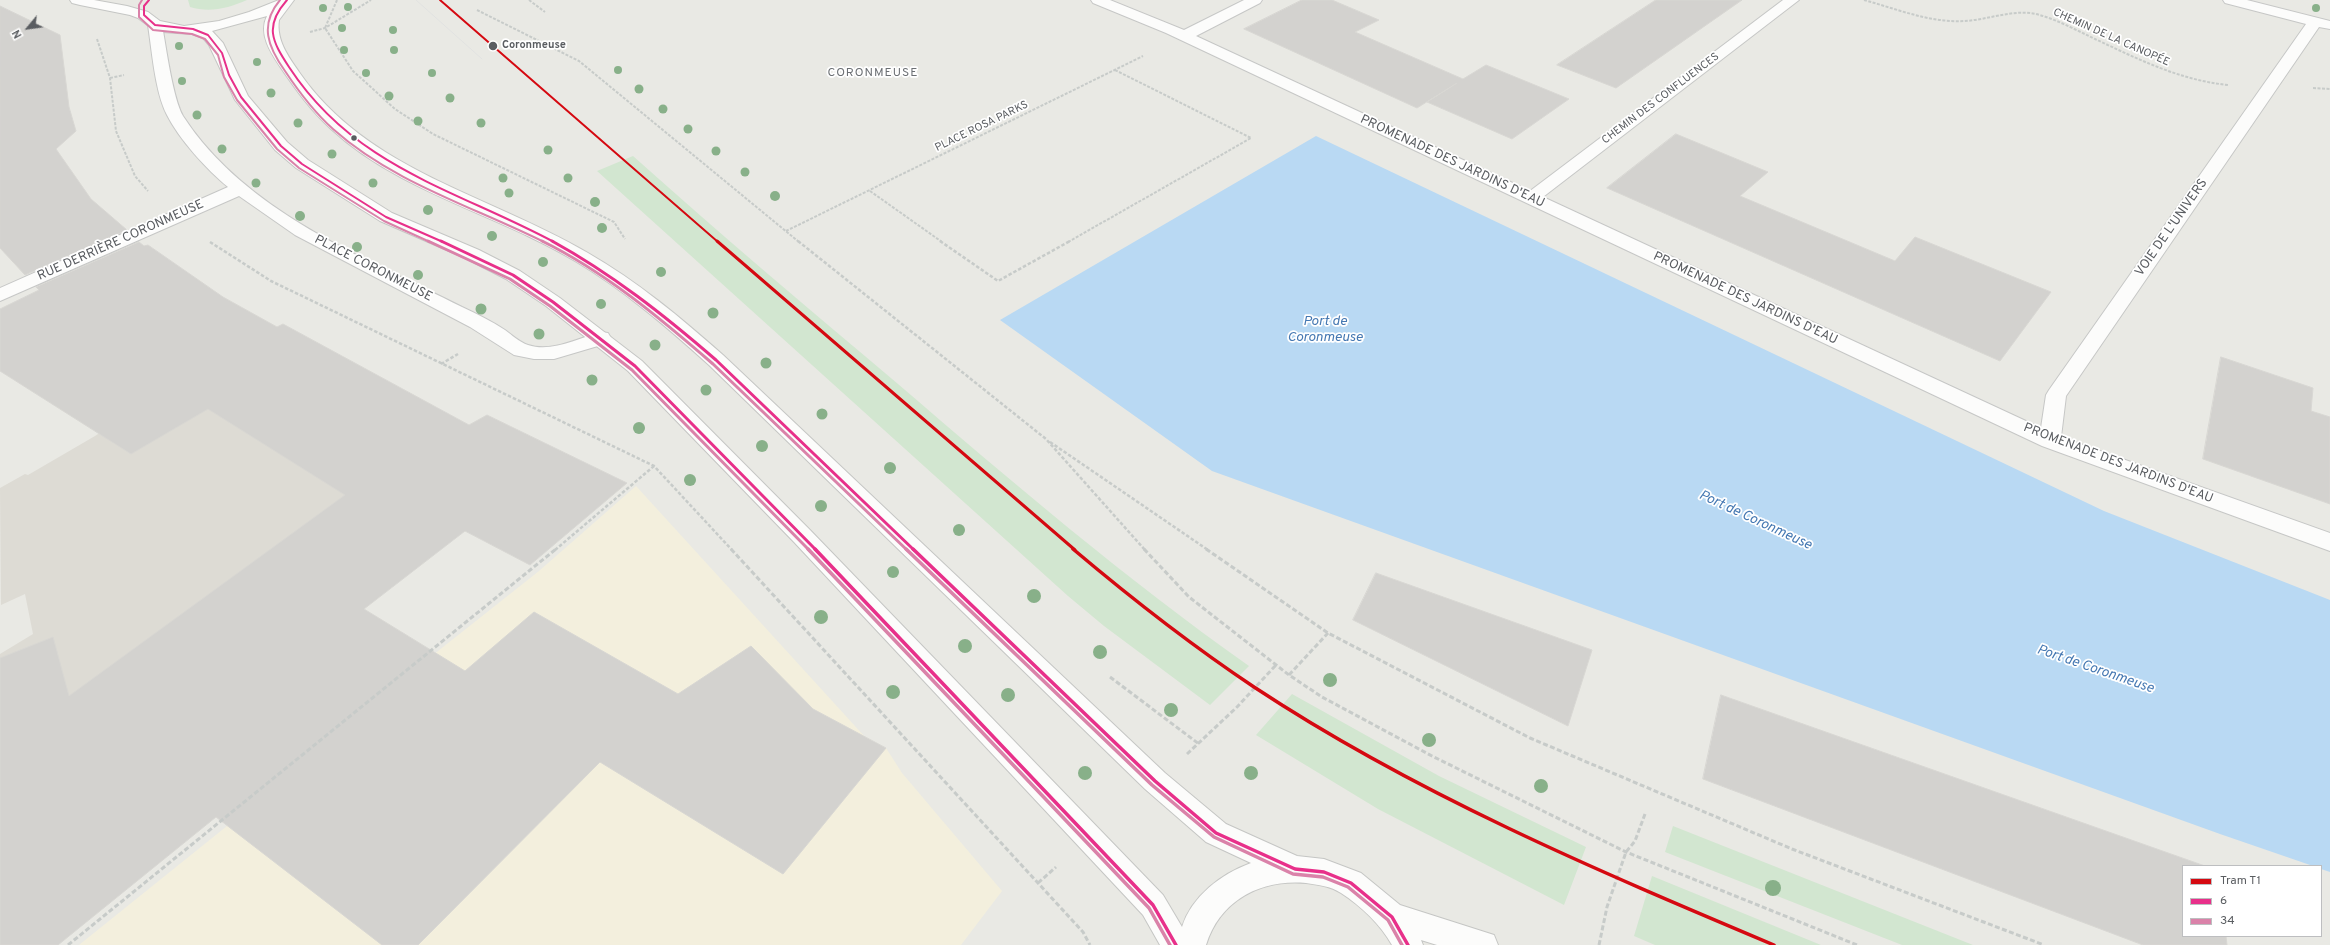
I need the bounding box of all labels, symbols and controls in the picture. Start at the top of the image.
street label: CHEMIN DE LA CANOPÉE [2051,6,2171,70]
north arrow [8,8,48,48]
text: N [9,27,26,41]
place label: Coronmeuse [502,39,566,53]
marker: Coronmeuse [487,40,499,52]
street label: CHEMIN DES CONFLUENCES [1600,51,1722,147]
district label: CORONMEUSE [828,67,918,81]
street label: PLACE ROSA PARKS [933,99,1031,155]
street label: PROMENADE DES JARDINS D'EAU [1357,112,1547,212]
unlabelled marker [349,133,359,143]
street label: VOIE DE L'UNIVERS [2132,176,2212,280]
street label: RUE DERRIÈRE CORONMEUSE [35,197,207,285]
street label: PLACE CORONMEUSE [311,232,435,306]
street label: PROMENADE DES JARDINS D'EAU [1650,249,1840,349]
water label: Port de Coronmeuse [1287,314,1363,346]
street label: PROMENADE DES JARDINS D'EAU [2021,421,2215,507]
water label: Port de Coronmeuse [1696,488,1814,554]
water label: Port de Coronmeuse [2034,642,2156,698]
legend [2182,865,2322,937]
text: Tram T1 [2220,873,2261,889]
text: 6 [2220,893,2227,909]
text: 34 [2220,913,2235,929]

